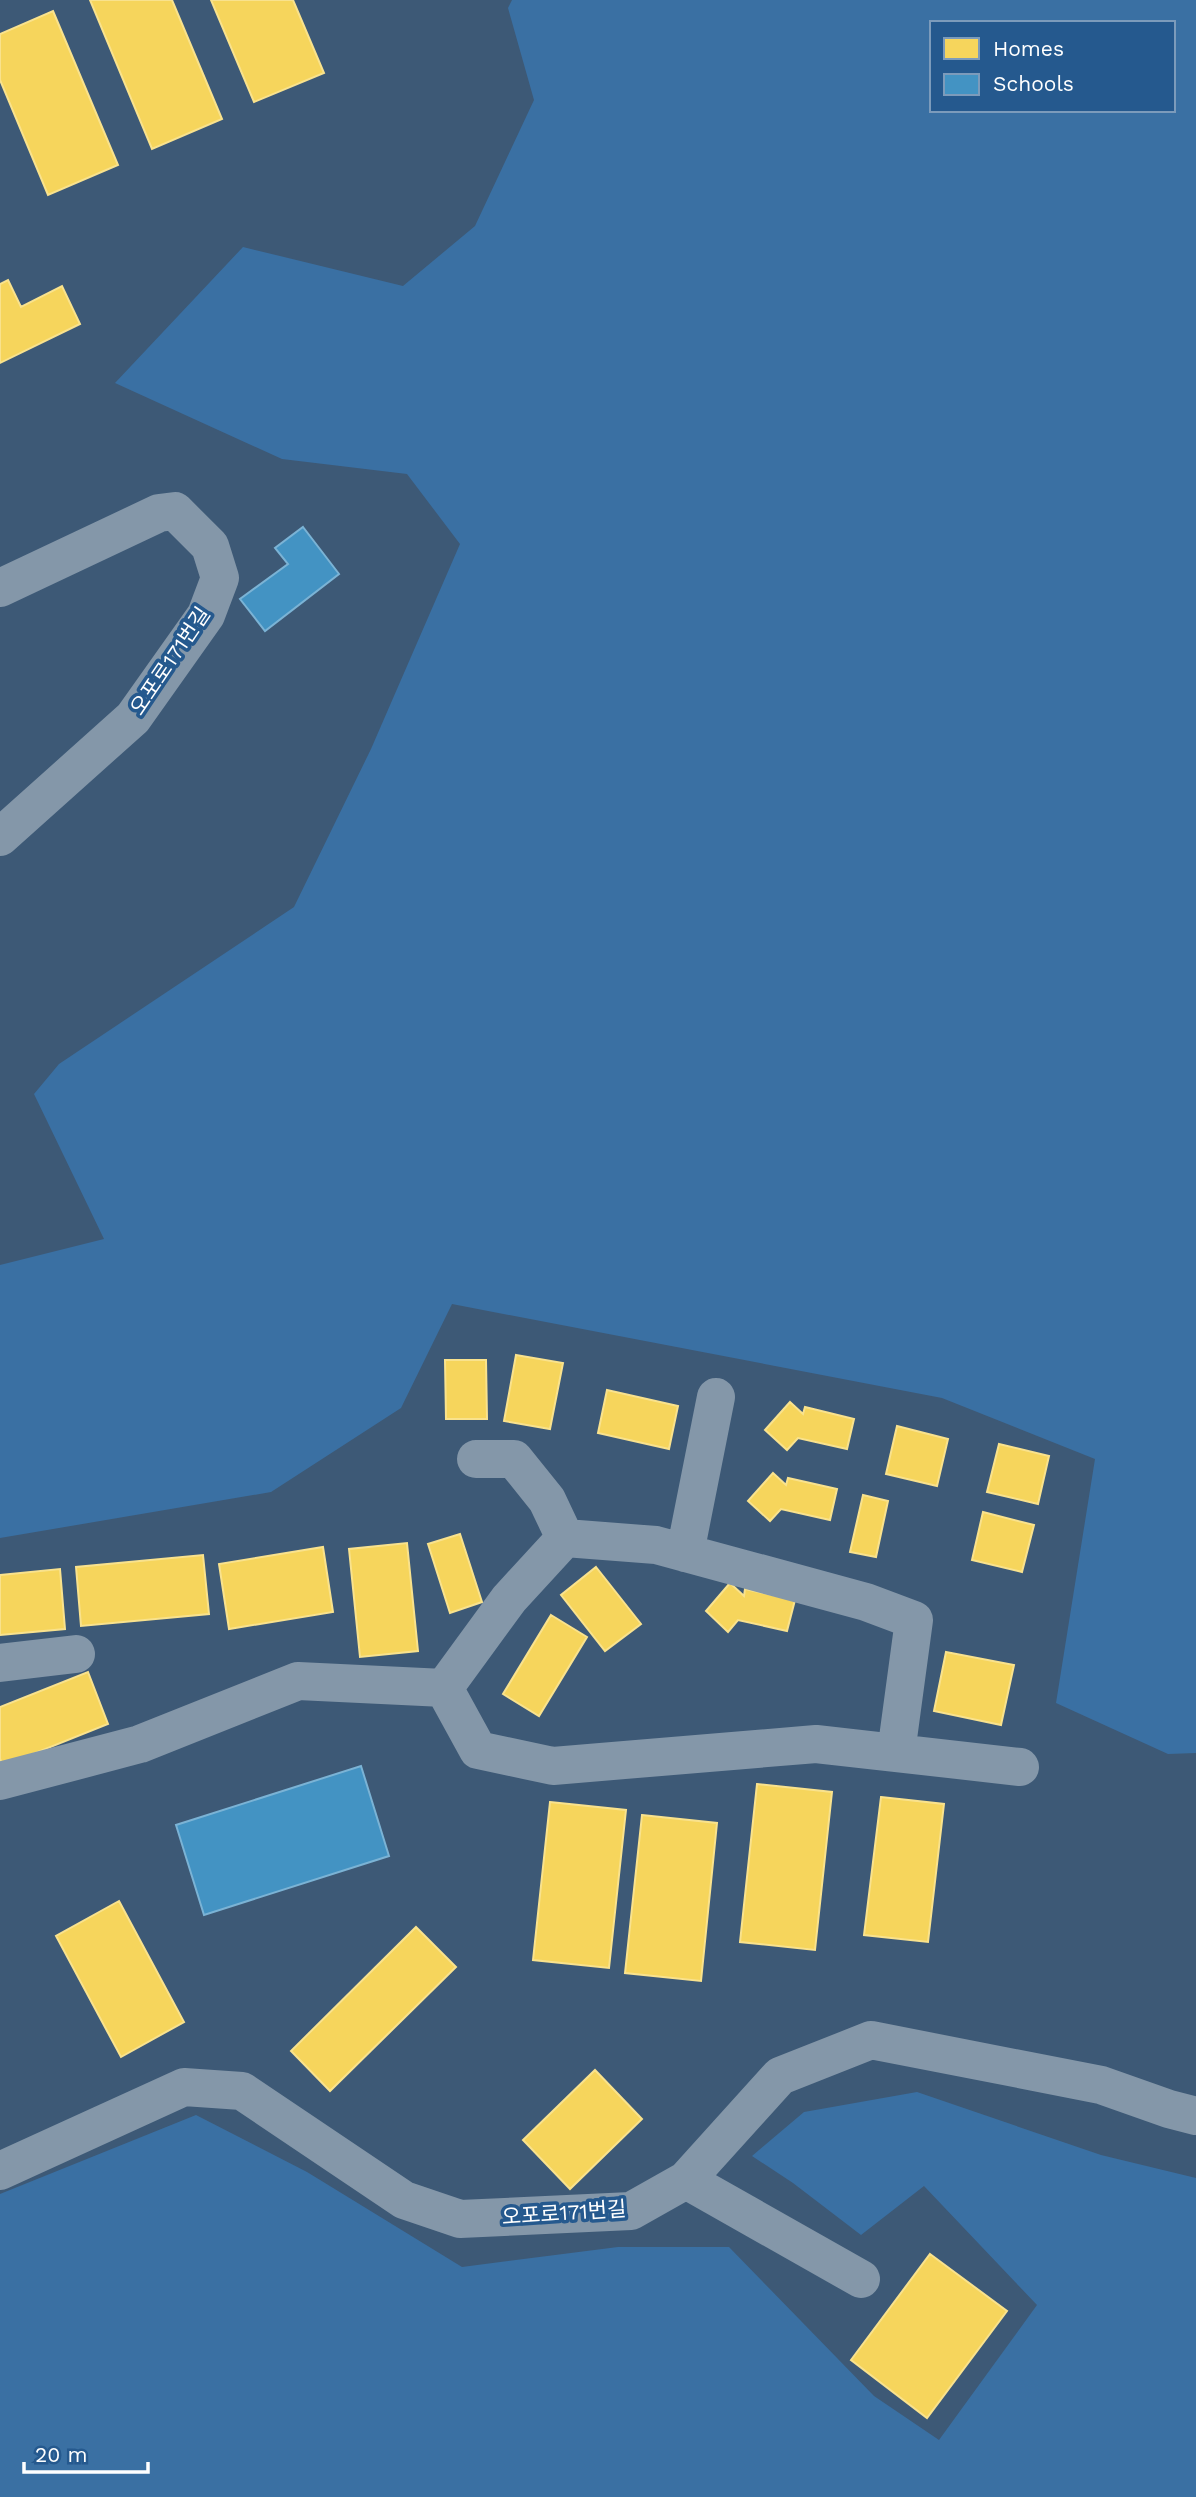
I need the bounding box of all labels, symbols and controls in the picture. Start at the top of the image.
legend [930,21,1175,112]
text: Homes [993,36,1064,61]
text: Schools [993,71,1074,96]
street label: 오포로171번길 [124,602,215,719]
street label: 오포로171번길 [501,2196,627,2229]
scale bar [24,2430,149,2474]
text: 20 m [35,2442,87,2467]

